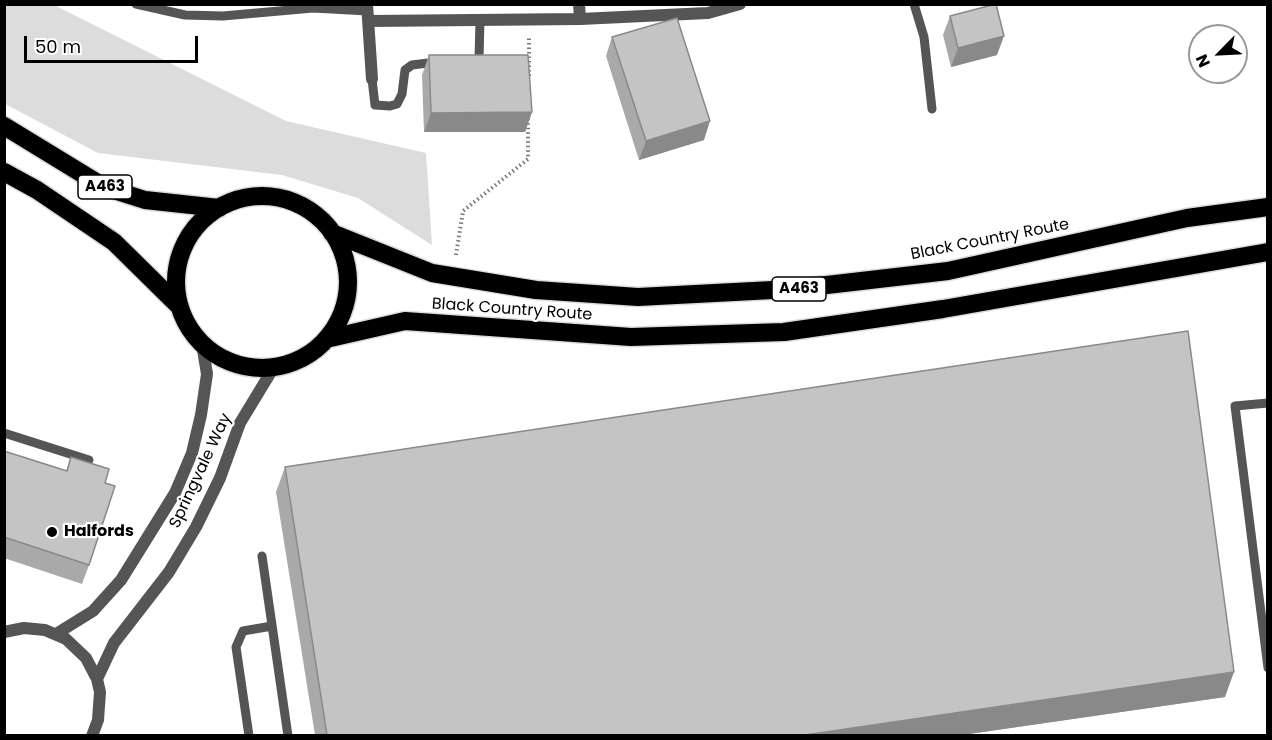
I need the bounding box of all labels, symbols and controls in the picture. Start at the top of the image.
scale bar [27,24,201,62]
north arrow [1188,24,1248,84]
text: 50 m [35,34,81,59]
text: N [1190,51,1216,71]
road number: A463 [78,175,132,199]
street label: Black Country Route [909,215,1071,265]
road number: A463 [772,277,826,301]
street label: Black Country Route [431,295,593,325]
street label: Springvale Way [166,411,236,531]
place label: Halfords [64,522,134,542]
marker: Halfords [45,525,59,539]

